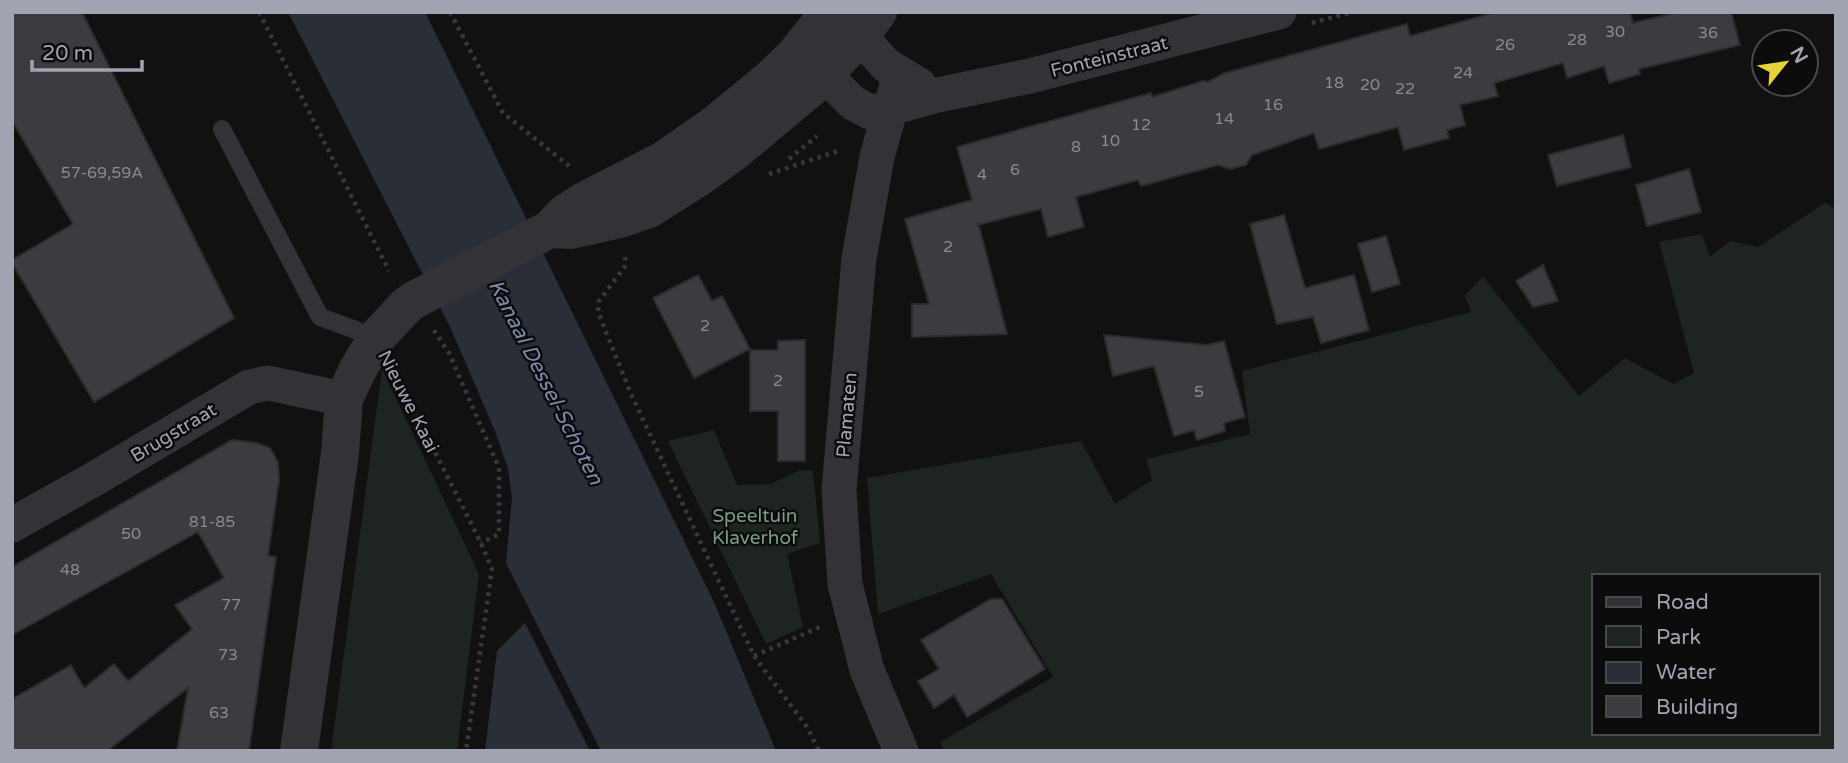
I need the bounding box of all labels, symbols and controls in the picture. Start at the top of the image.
house number: 30 [1605,22,1625,42]
house number: 36 [1698,23,1718,43]
scale bar [32,28,142,72]
north arrow [1750,28,1820,98]
house number: 28 [1567,30,1587,50]
street label: Fonteinstraat [1048,32,1170,82]
house number: 26 [1495,35,1515,55]
text: 20 m [42,41,93,66]
text: N [1786,43,1812,67]
house number: 24 [1453,63,1473,83]
house number: 18 [1324,73,1344,93]
house number: 20 [1360,75,1380,95]
house number: 22 [1395,79,1415,99]
house number: 16 [1263,95,1283,115]
house number: 14 [1214,109,1234,129]
house number: 12 [1131,115,1151,135]
house number: 10 [1100,131,1120,151]
house number: 8 [1071,137,1081,157]
house number: 6 [1010,160,1020,180]
house number: 57-69,59A [61,163,143,183]
house number: 4 [977,165,987,185]
house number: 2 [943,237,953,257]
water label: Kanaal Dessel-Schoten [483,276,609,490]
house number: 2 [700,316,710,336]
street label: Nieuwe Kaai [373,347,443,456]
house number: 2 [773,371,783,391]
street label: Plamaten [832,372,862,459]
house number: 5 [1194,382,1204,402]
street label: Brugstraat [127,399,220,467]
park label: Speeltuin Klaverhof [712,505,799,549]
house number: 81-85 [189,512,235,532]
house number: 50 [121,524,141,544]
house number: 48 [60,560,80,580]
legend [1592,574,1820,735]
text: Road [1656,590,1709,615]
house number: 77 [221,595,241,615]
text: Park [1656,625,1701,650]
house number: 73 [218,645,238,665]
text: Water [1656,660,1716,685]
text: Building [1656,695,1738,720]
house number: 63 [209,703,229,723]

